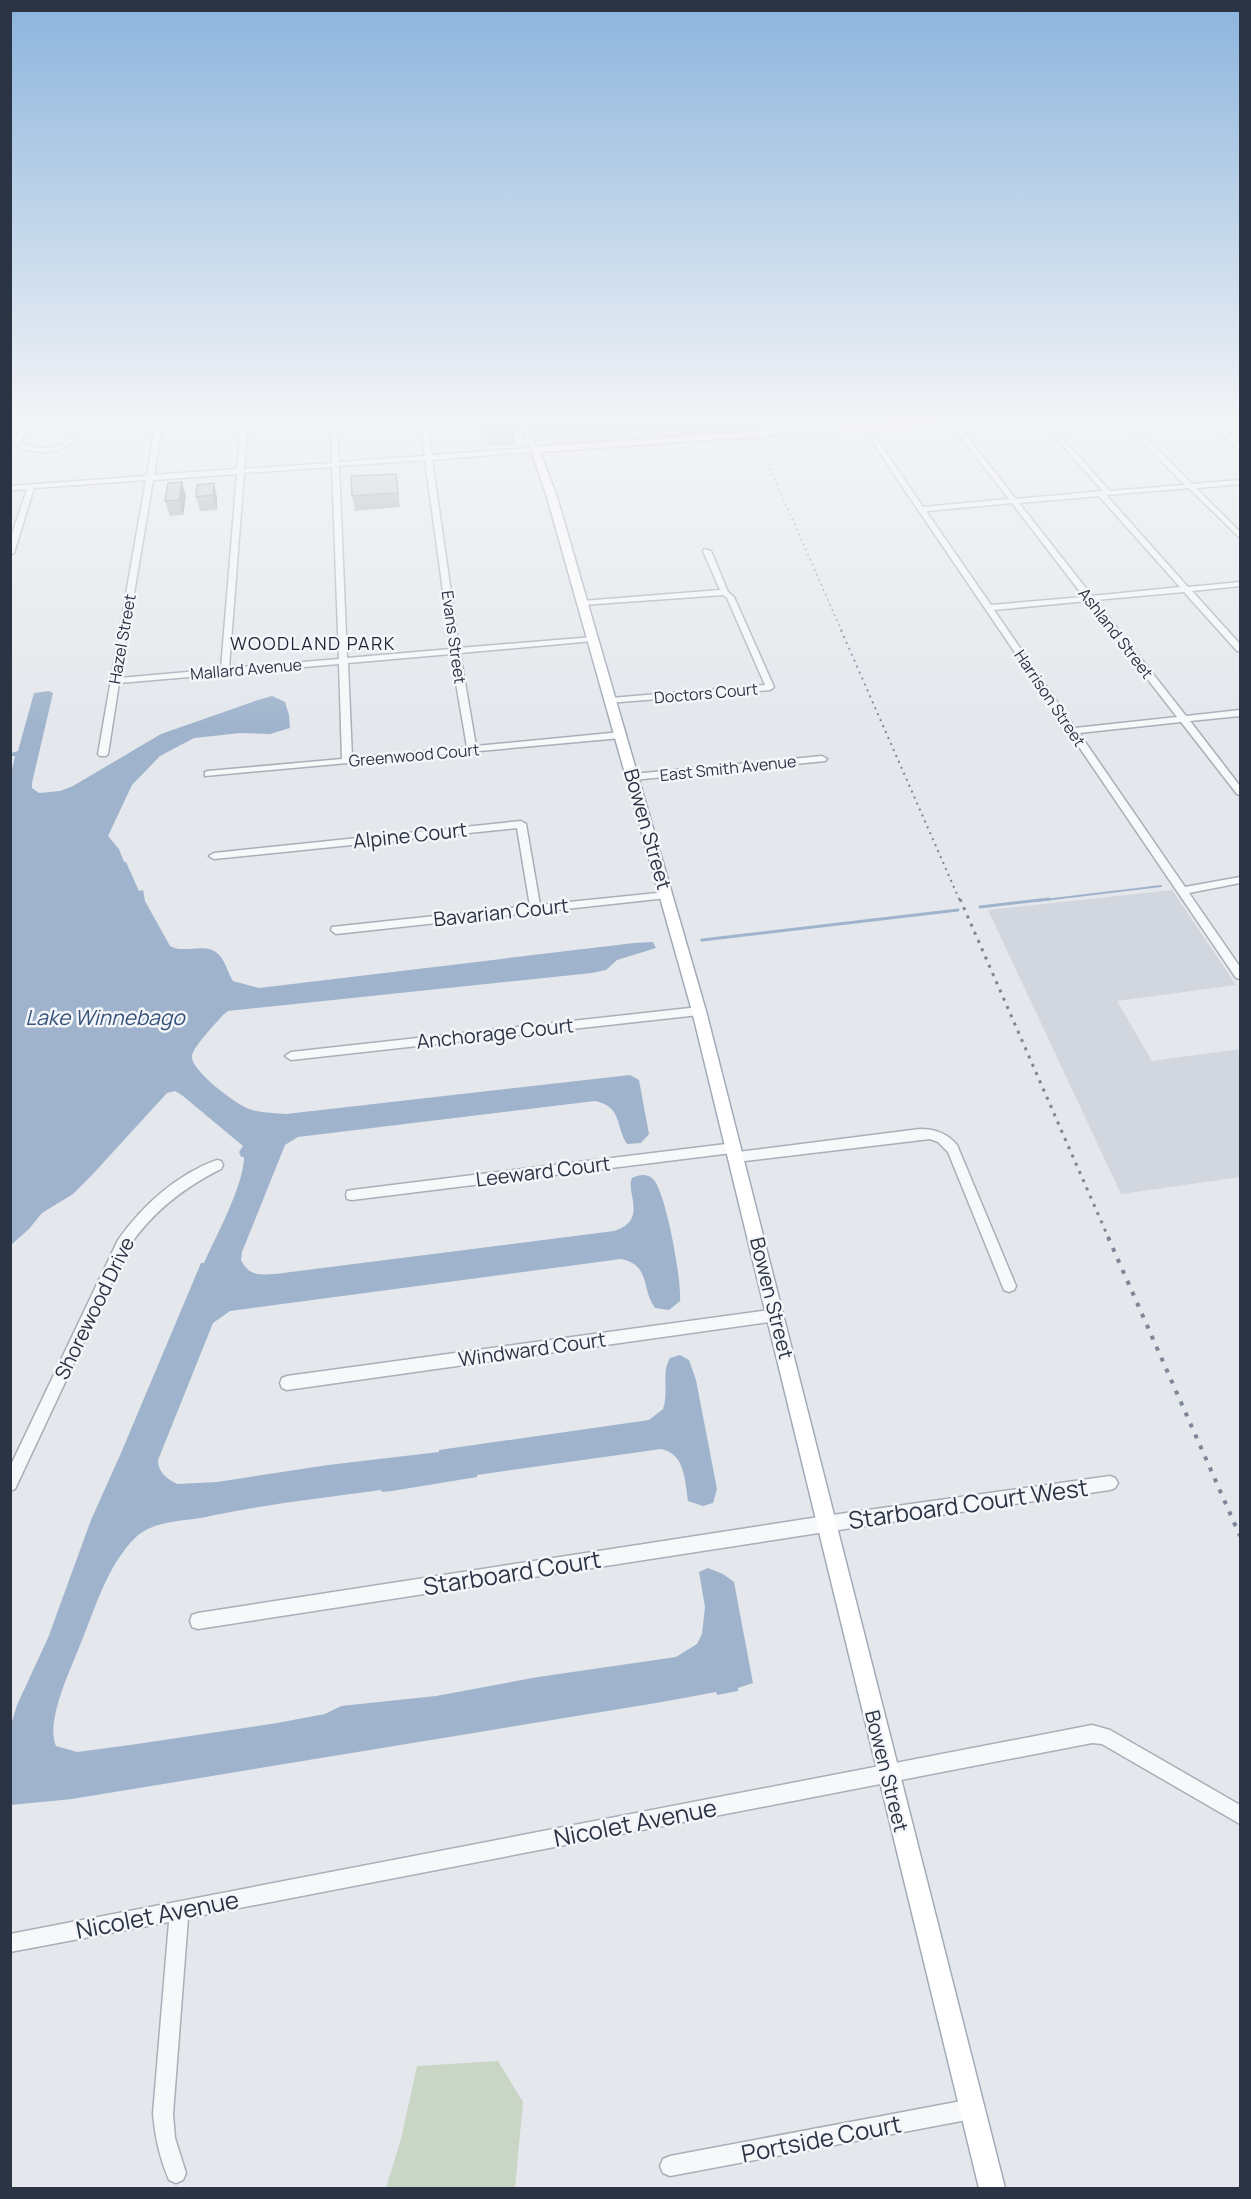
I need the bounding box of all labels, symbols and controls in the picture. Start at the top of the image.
street label: Ashland Street [1074,583,1158,683]
street label: Evans Street [437,589,471,685]
street label: Hazel Street [103,592,141,686]
district label: WOODLAND PARK [230,631,396,655]
street label: Harrison Street [1009,645,1091,751]
street label: Mallard Avenue [189,653,303,685]
street label: Doctors Court [653,677,759,709]
street label: Greenwood Court [348,738,480,772]
street label: East Smith Avenue [659,750,797,786]
street label: Bowen Street [618,765,678,893]
street label: Alpine Court [352,816,468,854]
street label: Bavarian Court [432,891,570,933]
water label: Lake Winnebago [25,1003,186,1031]
street label: Anchorage Court [415,1011,575,1055]
street label: Leeward Court [474,1149,612,1193]
street label: Shorewood Drive [48,1232,140,1384]
street label: Bowen Street [744,1234,800,1362]
street label: Windward Court [457,1325,607,1373]
street label: Starboard Court West [846,1470,1090,1536]
street label: Starboard Court [421,1542,603,1602]
street label: Bowen Street [859,1707,915,1835]
street label: Nicolet Avenue [551,1790,719,1854]
street label: Nicolet Avenue [73,1882,241,1946]
street label: Portside Court [738,2106,904,2170]

